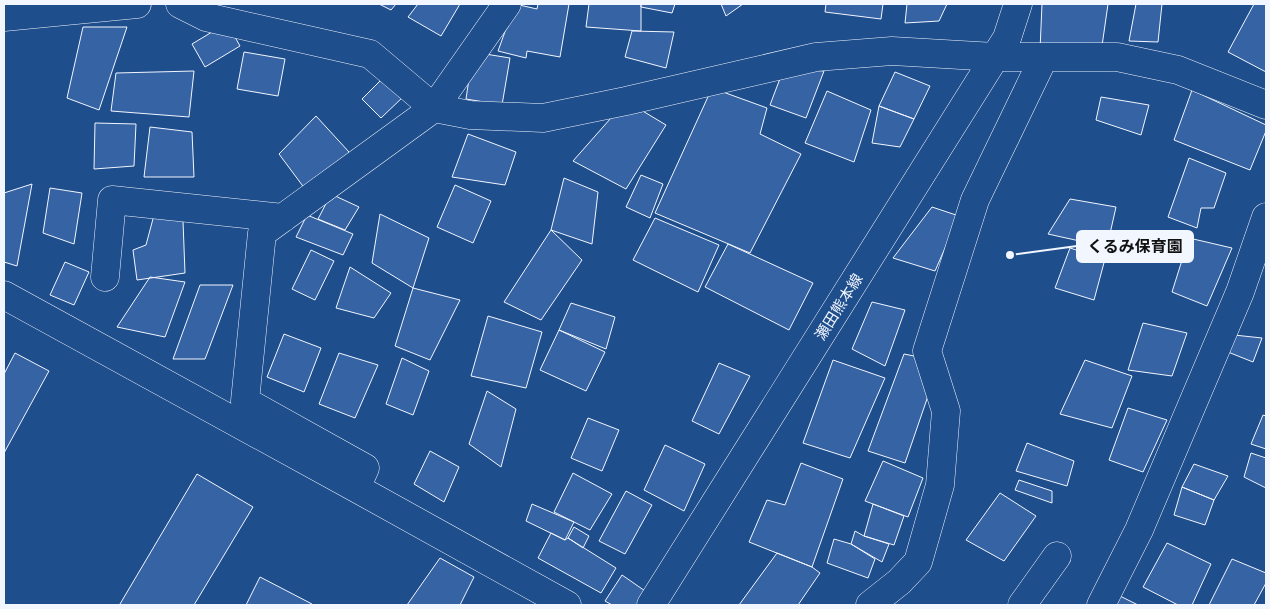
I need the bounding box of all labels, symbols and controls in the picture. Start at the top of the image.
callout: くるみ保育園 [1077,231,1193,262]
text: くるみ保育園 [1087,237,1183,256]
street label: 瀬田熊本線 [811,270,867,344]

